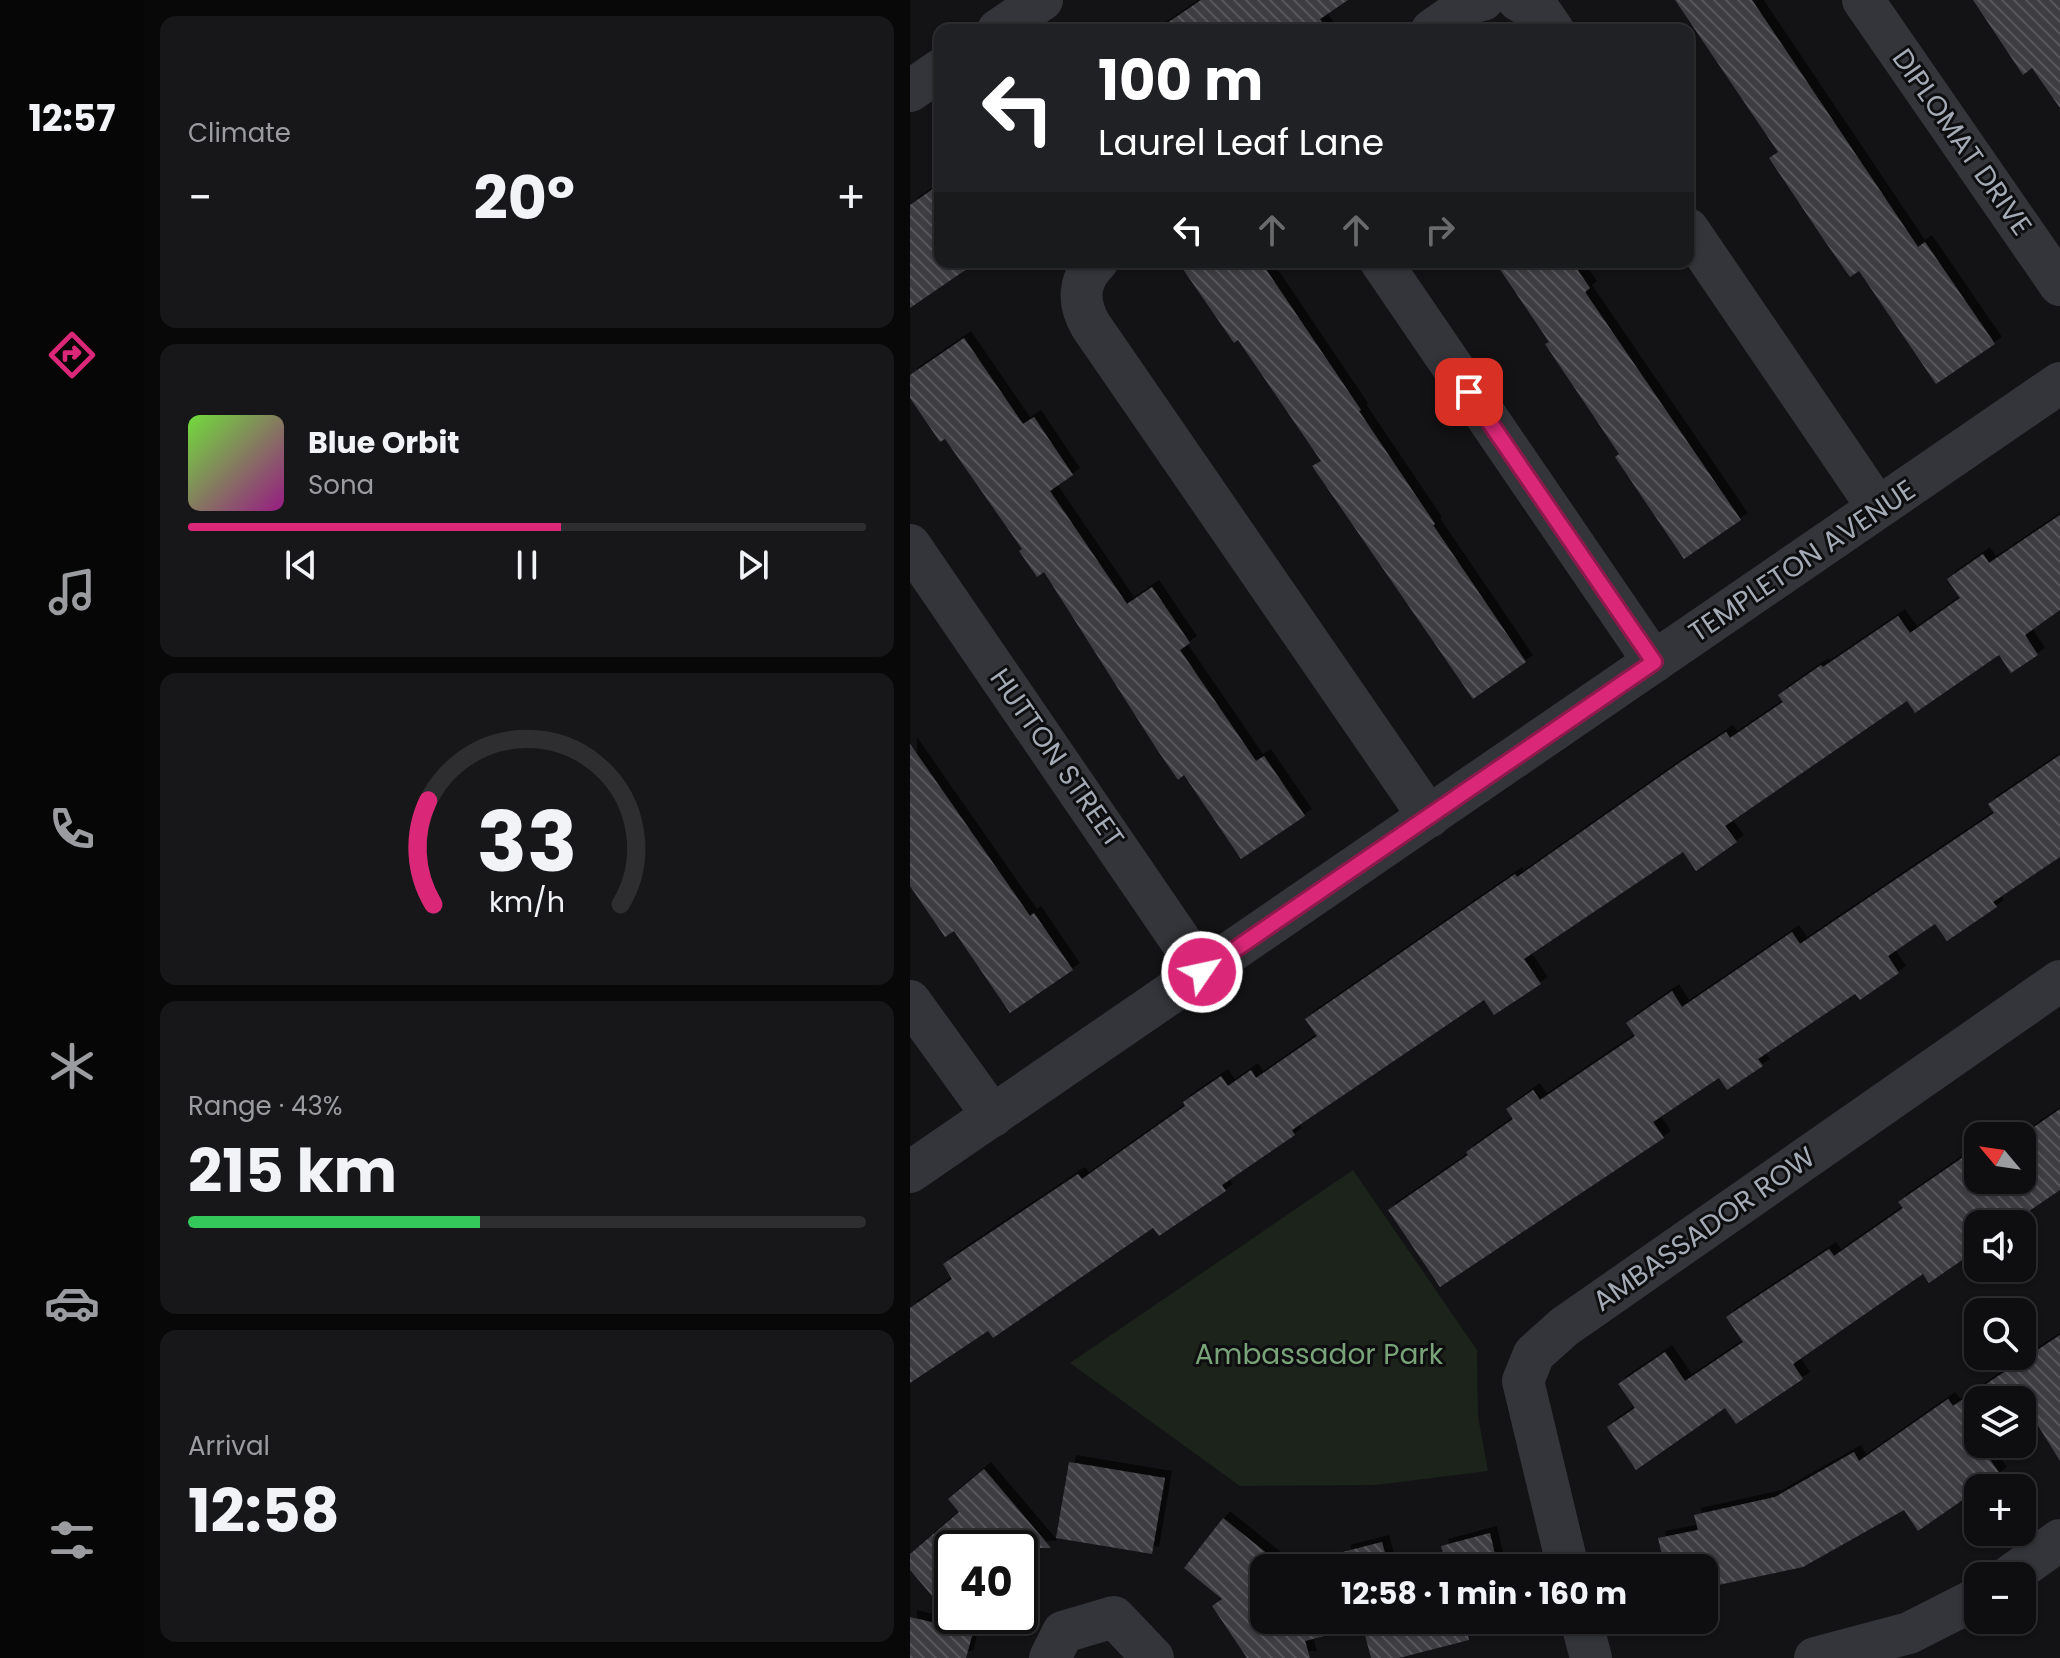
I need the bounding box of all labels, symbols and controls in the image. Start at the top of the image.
text: 100 m [1098,41,1263,120]
street label: DIPLOMAT DRIVE [1883,41,2041,243]
icon: left [966,56,1070,160]
text: 12:57 [29,93,115,144]
text: Climate [188,115,291,151]
text: Laurel Leaf Lane [1098,117,1384,168]
text: 20° [474,156,575,240]
text: − [188,167,212,228]
text: + [836,167,866,228]
icon: left [1166,208,1210,252]
icon: ahead [1250,208,1294,252]
icon: ahead [1334,208,1378,252]
icon: right [1418,208,1462,252]
icon: directions [44,327,100,383]
pin [1435,358,1503,426]
icon: arrive [1447,370,1491,414]
text: Blue Orbit [308,421,460,464]
text: Sona [308,467,374,503]
street label: TEMPLETON AVENUE [1681,471,1923,651]
icon: previous [279,543,323,587]
icon: pause [505,543,549,587]
icon: next [731,543,775,587]
icon: music [44,564,100,620]
street label: HUTTON STREET [981,661,1133,855]
text: 33 [477,784,577,900]
icon: phone [44,801,100,857]
text: km/h [489,882,565,922]
position arrow [1160,930,1244,1014]
icon: climate [44,1038,100,1094]
text: Range · 43% [188,1088,343,1124]
north arrow [1964,1122,2036,1194]
map controls [1964,1122,2036,1634]
text: 215 km [188,1129,397,1213]
street label: AMBASSADOR ROW [1585,1137,1823,1321]
button: sound [1964,1210,2036,1282]
icon: car [44,1275,100,1331]
button: search [1964,1298,2036,1370]
park label: Ambassador Park [1195,1335,1444,1374]
button: layers [1964,1386,2036,1458]
text: Arrival [188,1428,270,1464]
text: 12:58 [188,1469,340,1553]
button: + [1964,1474,2036,1546]
icon: filters [44,1512,100,1568]
speed limit sign: 40 [934,1530,1038,1634]
button: − [1964,1562,2036,1634]
text: 12:58 · 1 min · 160 m [1341,1572,1627,1615]

